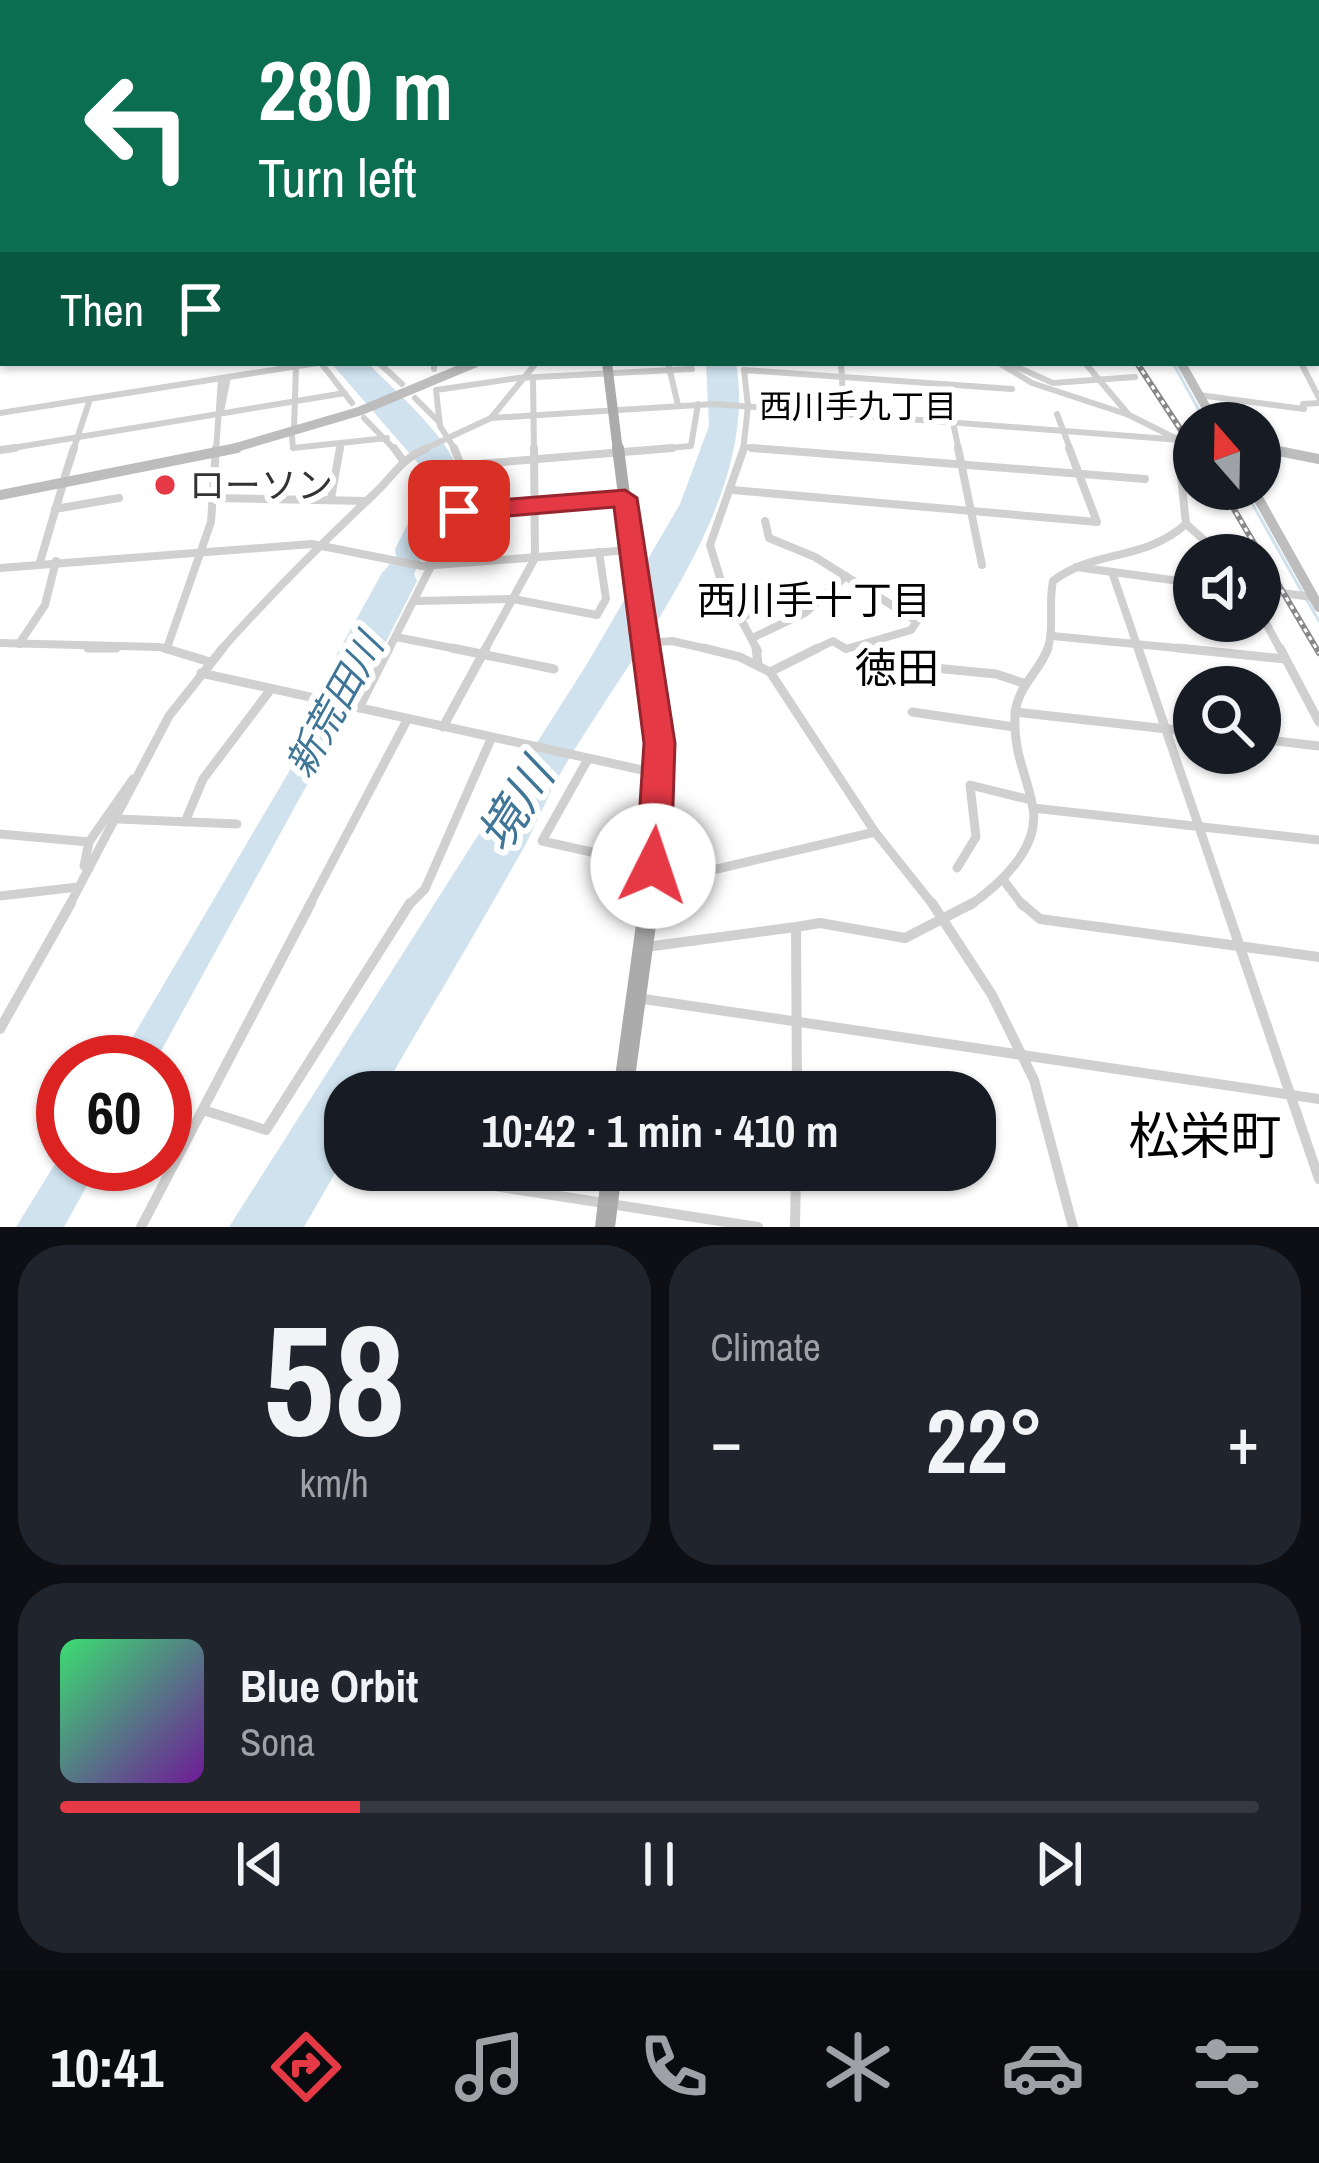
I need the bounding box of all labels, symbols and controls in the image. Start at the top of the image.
text: 280 m [258,33,453,146]
icon: left [60,48,216,204]
text: Turn left [258,141,417,214]
icon: arrive [168,276,234,342]
text: Then [60,279,144,340]
district label: 西川手九丁目 [759,384,957,428]
north arrow [1173,402,1281,510]
map controls [1173,402,1281,774]
pin [408,460,510,562]
place label: ローソン [189,461,333,509]
marker: ローソン [152,472,178,498]
icon: arrive [426,478,492,544]
button: sound [1173,534,1281,642]
district label: 西川手十丁目 [697,574,931,626]
water label: 新荒田川 [273,621,396,786]
district label: 徳田 [855,640,939,696]
button: search [1173,666,1281,774]
water label: 境川 [462,743,571,863]
position arrow [590,803,716,929]
speed limit sign: 60 [36,1035,192,1191]
text: 10:42 · 1 min · 410 m [482,1100,838,1161]
district label: 松栄町 [1128,1101,1282,1170]
text: 58 [263,1274,405,1484]
text: Climate [711,1321,821,1373]
text: 22° [926,1380,1044,1501]
text: − [711,1396,742,1485]
text: + [1227,1396,1259,1485]
text: km/h [300,1457,369,1509]
text: Blue Orbit [240,1655,418,1716]
text: Sona [240,1716,315,1768]
icon: previous [227,1831,293,1897]
icon: pause [626,1831,692,1897]
icon: next [1026,1831,1092,1897]
icon: directions [264,2025,348,2109]
icon: music [448,2025,532,2109]
icon: phone [632,2025,716,2109]
icon: climate [816,2025,900,2109]
icon: car [1001,2025,1085,2109]
icon: filters [1185,2025,1269,2109]
text: 10:41 [50,2031,163,2104]

